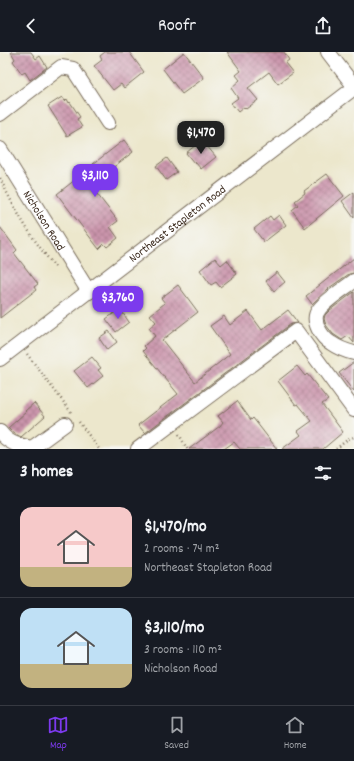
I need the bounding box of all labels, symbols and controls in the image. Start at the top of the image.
text: Roofr [158,14,196,39]
icon: back [20,15,42,37]
icon: share [312,15,334,37]
pin: $1,470 [168,121,234,155]
text: $1,470 [186,124,216,143]
pin: $3,110 [62,164,128,198]
text: $3,110 [81,167,109,186]
street label: Northeast Stapleton Road [126,182,230,267]
street label: Nicholson Road [18,188,68,254]
pin: $3,760 [85,286,151,320]
text: $3,760 [101,289,135,308]
text: 3 homes [20,461,73,485]
icon: filters [312,462,334,484]
text: $1,470/mo [144,516,207,540]
icon: home [52,523,100,571]
text: 2 rooms · 74 m² [144,540,219,559]
text: Northeast Stapleton Road [144,559,272,578]
text: $3,110/mo [144,617,204,641]
icon: home [52,624,100,672]
text: 3 rooms · 110 m² [144,641,222,660]
text: Nicholson Road [144,660,217,679]
tab: Map [47,714,69,754]
tab: Saved [164,714,189,754]
tab: Home [284,714,307,754]

